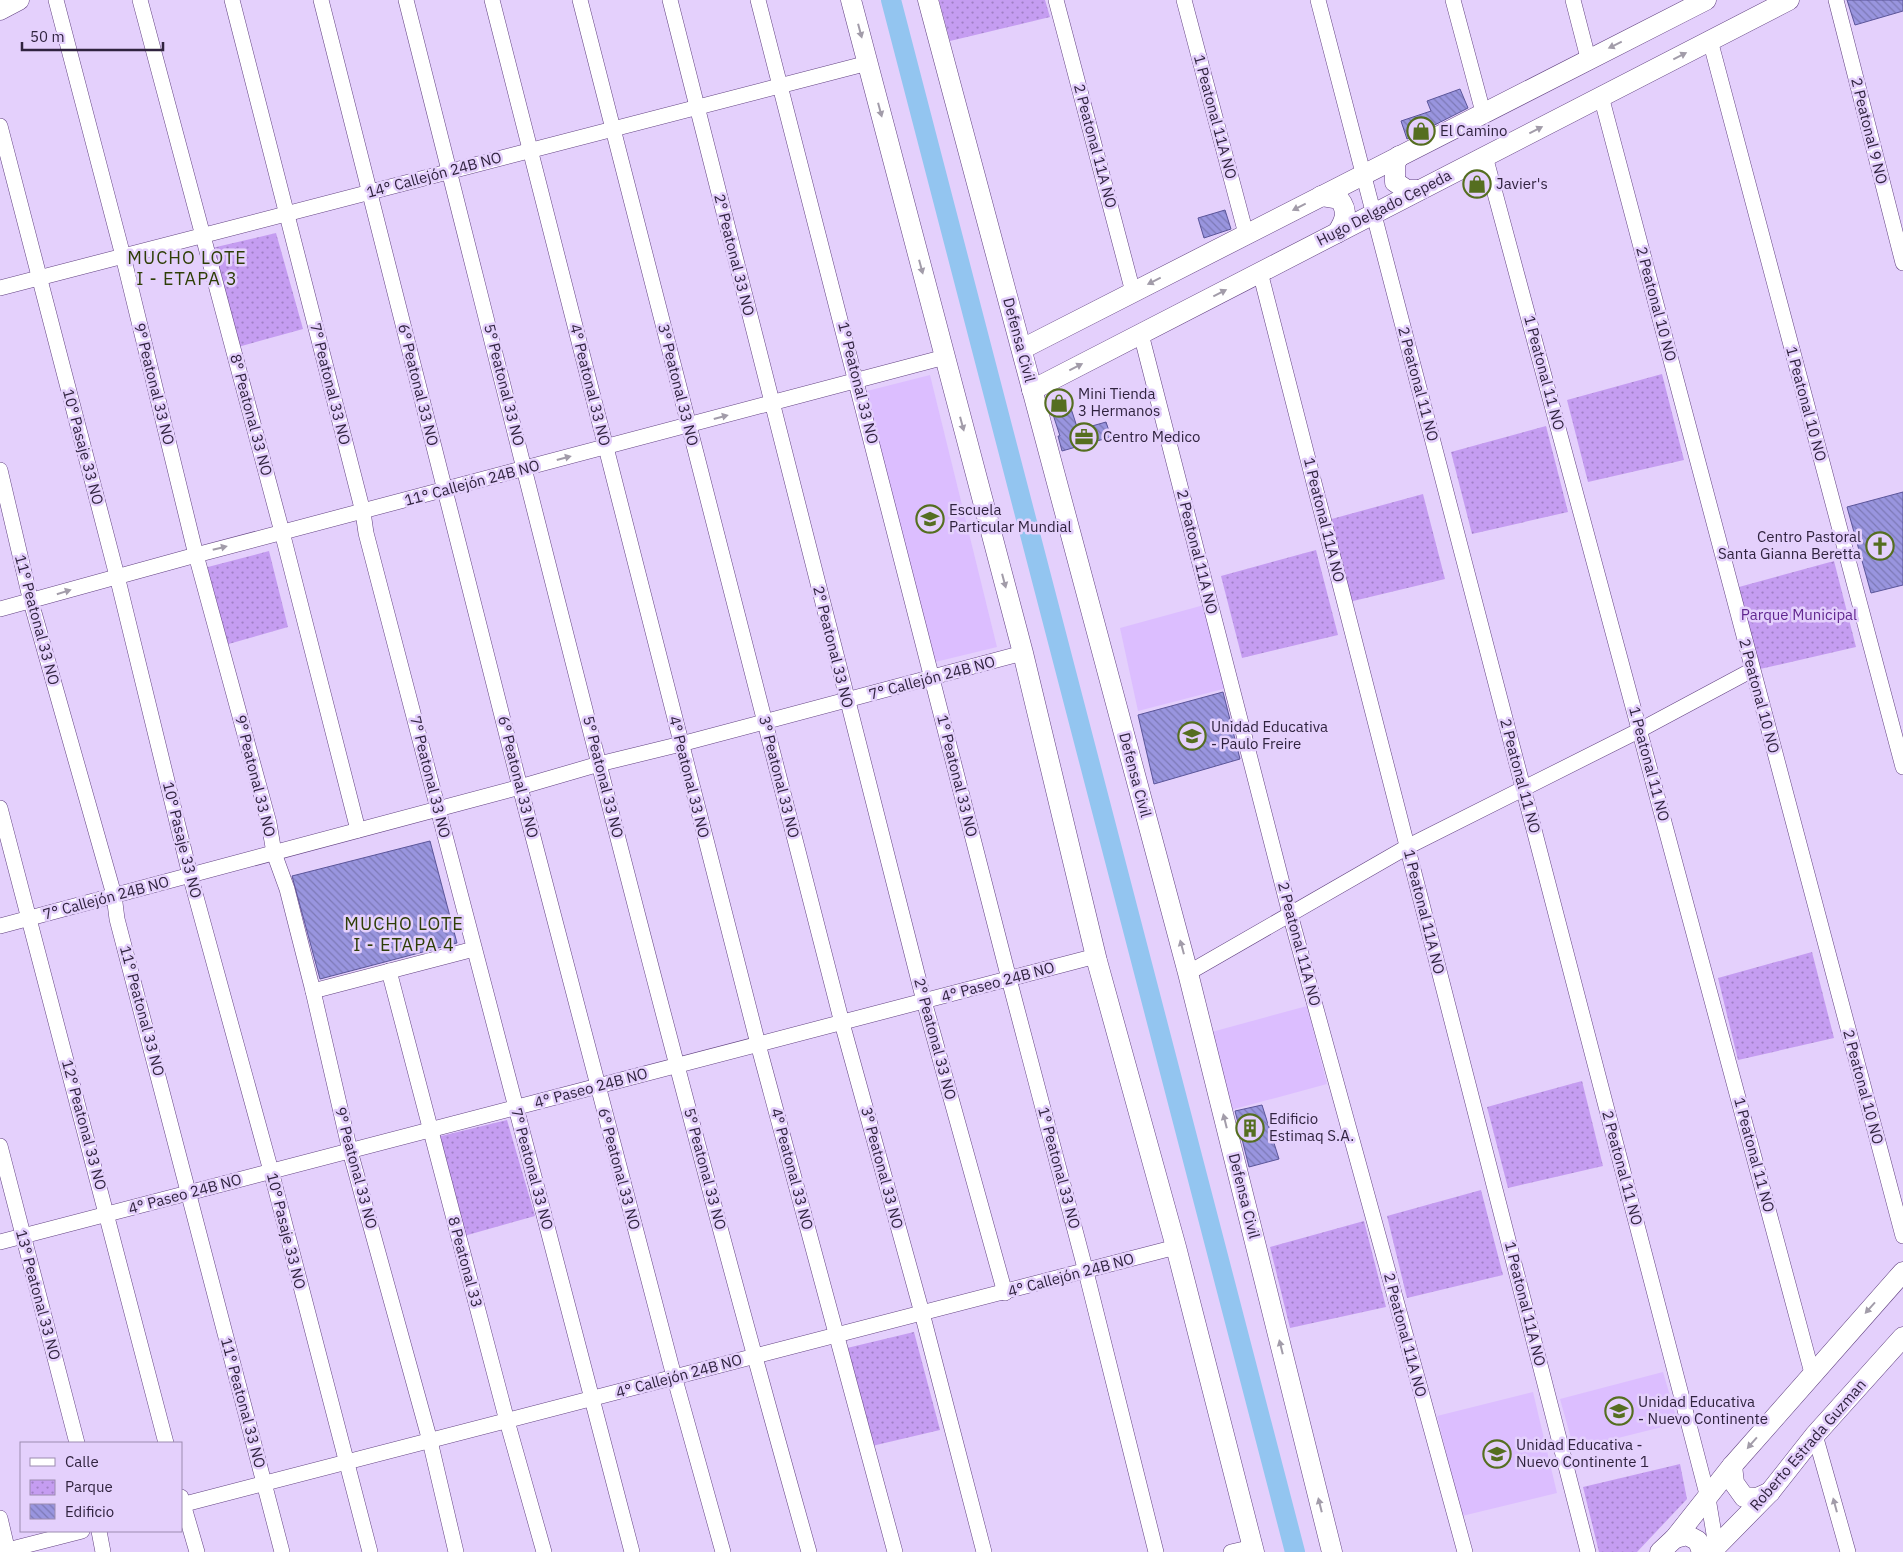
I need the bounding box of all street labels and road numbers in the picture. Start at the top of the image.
street label: 1 Peatonal 11A NO [1190,53,1241,181]
street label: 2 Peatonal 9 NO [1847,76,1892,186]
street label: 2 Peatonal 11A NO [1070,82,1121,210]
street label: 14° Callejón 24B NO [364,147,503,202]
street label: Hugo Delgado Cepeda [1313,165,1454,250]
street label: 2° Peatonal 33 NO [710,192,759,318]
street label: 2 Peatonal 10 NO [1632,244,1681,363]
street label: Defensa Civil [999,295,1040,384]
street label: 1 Peatonal 11 NO [1520,313,1569,432]
street label: 1° Peatonal 33 NO [834,320,883,446]
street label: 9° Peatonal 33 NO [130,321,179,447]
street label: 7° Peatonal 33 NO [306,321,355,447]
street label: 6° Peatonal 33 NO [394,322,443,448]
street label: 5° Peatonal 33 NO [480,322,529,448]
street label: 4° Peatonal 33 NO [566,322,615,448]
street label: 3° Peatonal 33 NO [654,322,703,448]
street label: 2 Peatonal 11 NO [1394,324,1443,443]
street label: 1 Peatonal 10 NO [1782,344,1831,463]
street label: 8° Peatonal 33 NO [226,352,277,478]
street label: 10° Pasaje 33 NO [59,387,108,507]
street label: 11° Callejón 24B NO [402,455,541,510]
street label: 1 Peatonal 11A NO [1300,456,1349,584]
street label: 2 Peatonal 11A NO [1173,488,1222,616]
street label: 11° Peatonal 33 NO [11,553,64,687]
street label: 2° Peatonal 33 NO [809,584,858,710]
street label: 2 Peatonal 10 NO [1735,636,1784,755]
street label: 7° Callejón 24B NO [867,652,997,704]
street label: 1 Peatonal 11 NO [1625,704,1674,823]
street label: 9° Peatonal 33 NO [231,713,280,839]
street label: 1° Peatonal 33 NO [933,713,982,839]
street label: 7° Peatonal 33 NO [406,714,455,840]
street label: 6° Peatonal 33 NO [494,714,543,840]
street label: 5° Peatonal 33 NO [579,714,628,840]
street label: 4° Peatonal 33 NO [665,714,714,840]
street label: 3° Peatonal 33 NO [755,714,804,840]
street label: 2 Peatonal 11 NO [1496,716,1545,835]
street label: Defensa Civil [1115,730,1156,819]
street label: 10° Pasaje 33 NO [159,780,206,900]
street label: 1 Peatonal 11A NO [1400,848,1449,976]
street label: 7° Callejón 24B NO [41,872,171,924]
street label: 2 Peatonal 11A NO [1274,880,1325,1008]
street label: 11° Peatonal 33 NO [116,944,169,1078]
street label: 4° Paseo 24B NO [939,957,1057,1006]
street label: 2° Peatonal 33 NO [910,976,961,1102]
street label: 2 Peatonal 10 NO [1839,1027,1888,1146]
street label: 12° Peatonal 33 NO [58,1058,111,1192]
street label: 4° Paseo 24B NO [532,1063,650,1112]
street label: 1 Peatonal 11 NO [1730,1095,1779,1214]
street label: 9° Peatonal 33 NO [331,1105,382,1231]
street label: 3° Peatonal 33 NO [857,1105,908,1231]
street label: 1° Peatonal 33 NO [1034,1105,1085,1231]
street label: 7° Peatonal 33 NO [507,1106,558,1232]
street label: 6° Peatonal 33 NO [594,1106,645,1232]
street label: 5° Peatonal 33 NO [680,1106,731,1232]
street label: 4° Peatonal 33 NO [767,1106,818,1232]
street label: 2 Peatonal 11 NO [1598,1108,1647,1227]
street label: Defensa Civil [1225,1151,1264,1240]
street label: 4° Paseo 24B NO [126,1169,244,1218]
street label: 10° Pasaje 33 NO [263,1171,310,1291]
street label: 8 Peatonal 33 [444,1214,487,1309]
street label: 13° Peatonal 33 NO [12,1228,65,1362]
street label: 1 Peatonal 11A NO [1501,1240,1550,1368]
street label: 4° Callejón 24B NO [1006,1249,1136,1301]
street label: 2 Peatonal 11A NO [1380,1271,1431,1399]
street label: 11° Peatonal 33 NO [217,1336,270,1470]
street label: 4° Callejón 24B NO [614,1350,744,1402]
street label: Roberto Estrada Guzman [1745,1375,1870,1514]

